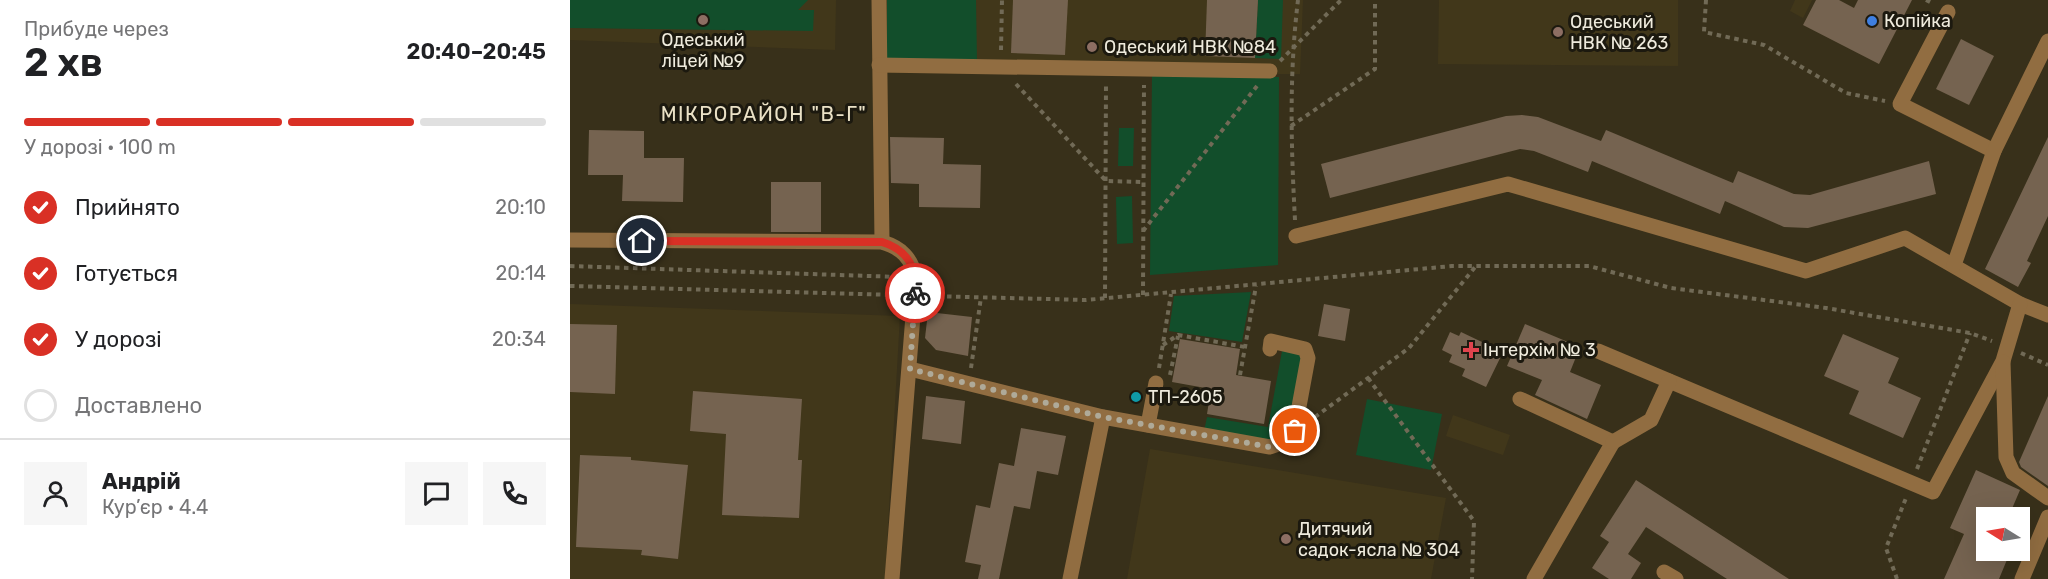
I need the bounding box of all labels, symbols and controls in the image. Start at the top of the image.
place label: Копійка [1884,10,1951,32]
place label: Одеський НВК № 263 [1570,11,1668,54]
marker: Одеський ліцей №9 [696,13,710,27]
marker: Копійка [1865,14,1879,28]
text: Прибуде через [24,17,169,41]
marker: Одеський НВК № 263 [1551,25,1565,39]
place label: Одеський ліцей №9 [661,29,745,72]
place label: Одеський НВК №84 [1104,36,1276,58]
text: 20:40–20:45 [406,38,546,65]
text: 2 хв [24,40,103,86]
marker: Одеський НВК №84 [1085,40,1099,54]
district label: МІКРОРАЙОН "В-Г" [661,102,867,126]
text: У дорозі · 100 m [24,135,176,159]
icon: check [24,191,57,224]
text: Прийнято [75,194,180,221]
text: 20:10 [495,195,546,219]
pin [616,215,667,266]
icon: home [625,224,658,257]
icon: check [24,257,57,290]
text: Готується [75,260,178,287]
text: 20:14 [495,261,546,285]
courier [885,263,945,323]
icon: bike [899,277,932,310]
icon: check [24,323,57,356]
text: У дорозі [75,326,162,353]
text: 20:34 [492,327,546,351]
place label: Інтерхім № 3 [1483,339,1596,361]
marker: Інтерхім № 3 [1464,343,1478,357]
place label: ТП-2605 [1148,386,1223,408]
marker: ТП-2605 [1129,390,1143,404]
text: Доставлено [75,392,202,419]
pin [1269,405,1320,456]
icon: bag [1278,414,1311,447]
button: person [24,462,87,525]
button: chat [405,462,468,525]
button: phone [483,462,546,525]
text: Андрій [102,468,180,495]
text: Кур’єр · 4.4 [102,495,208,519]
north arrow [1976,507,2030,561]
map controls [1976,507,2030,561]
place label: Дитячий садок-ясла № 304 [1298,518,1460,561]
marker: Дитячий садок-ясла № 304 [1279,532,1293,546]

